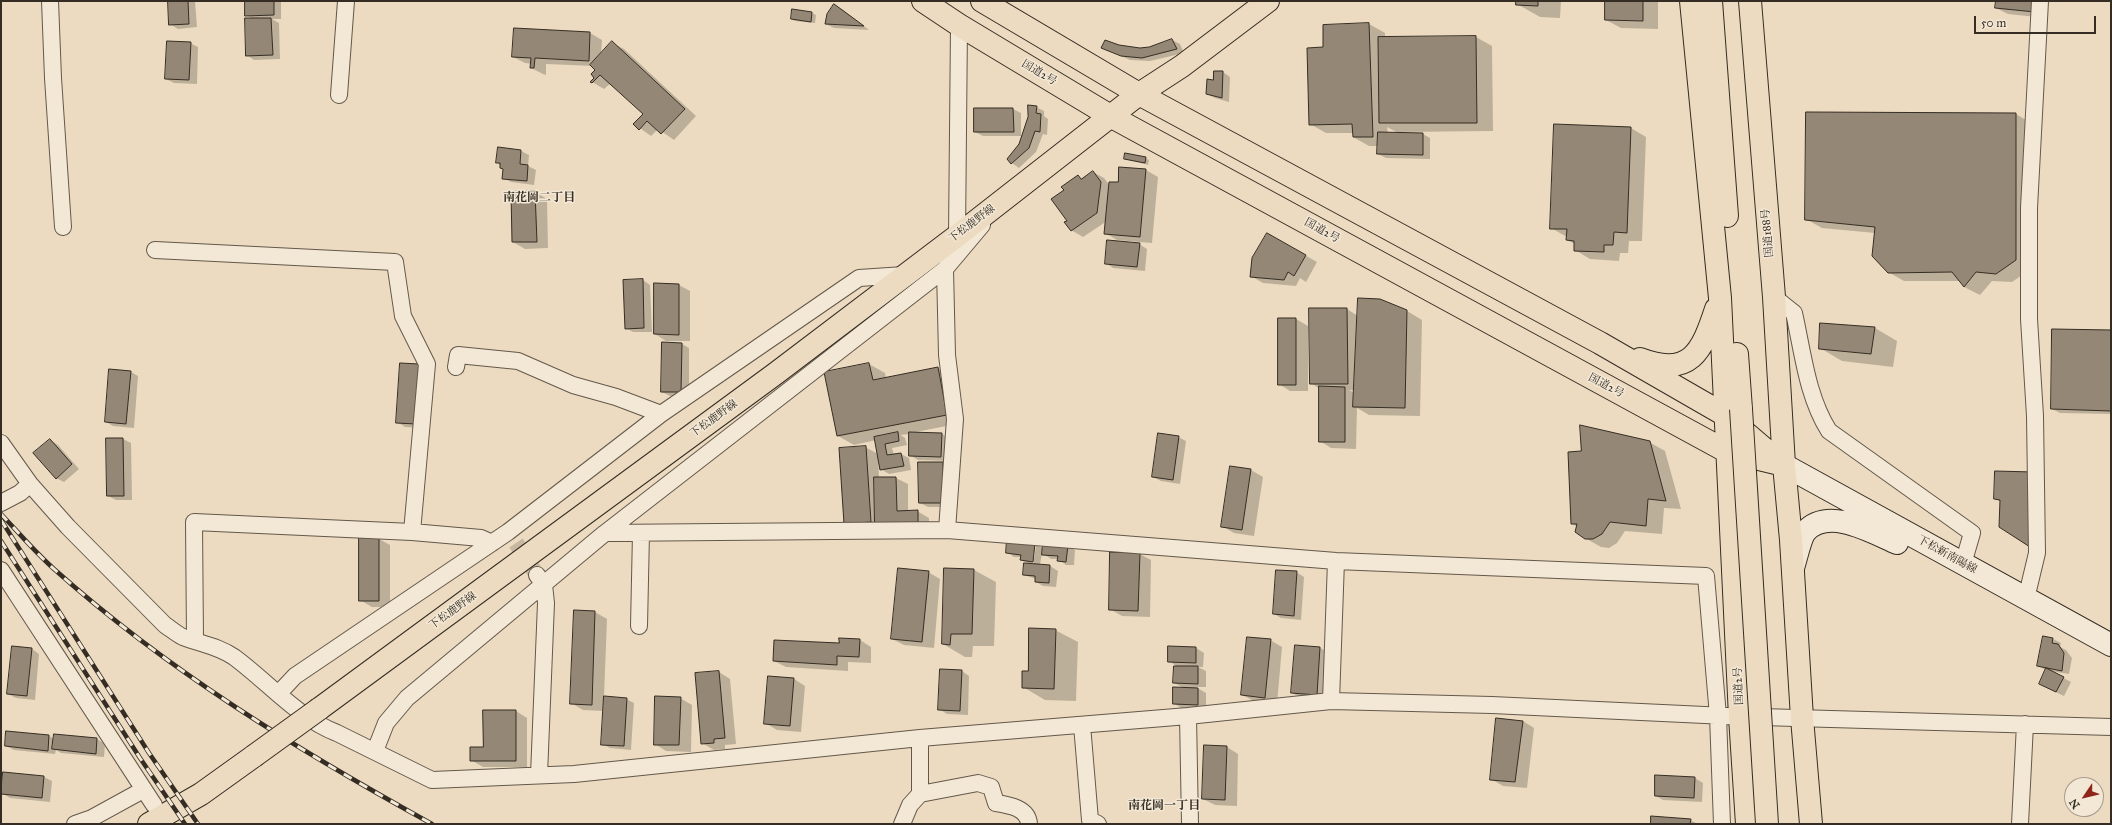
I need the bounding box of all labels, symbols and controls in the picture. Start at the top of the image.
scale bar [1976,8,2098,34]
text: 50 m [1981,16,2006,30]
street label: 国道2号 [1019,57,1059,89]
district label: 南花岡二丁目 [503,191,575,205]
street label: 下松鹿野線 [946,202,998,246]
street label: 国道188号 [1759,208,1777,258]
street label: 国道2号 [1302,216,1342,246]
street label: 国道2号 [1586,371,1626,401]
street label: 下松鹿野線 [688,397,740,441]
street label: 下松新南陽線 [1915,533,1979,577]
street label: 下松鹿野線 [427,589,479,633]
street label: 国道2号 [1732,667,1746,705]
north arrow [2064,777,2104,817]
text: N [2067,796,2083,811]
district label: 南花岡一丁目 [1128,799,1200,813]

